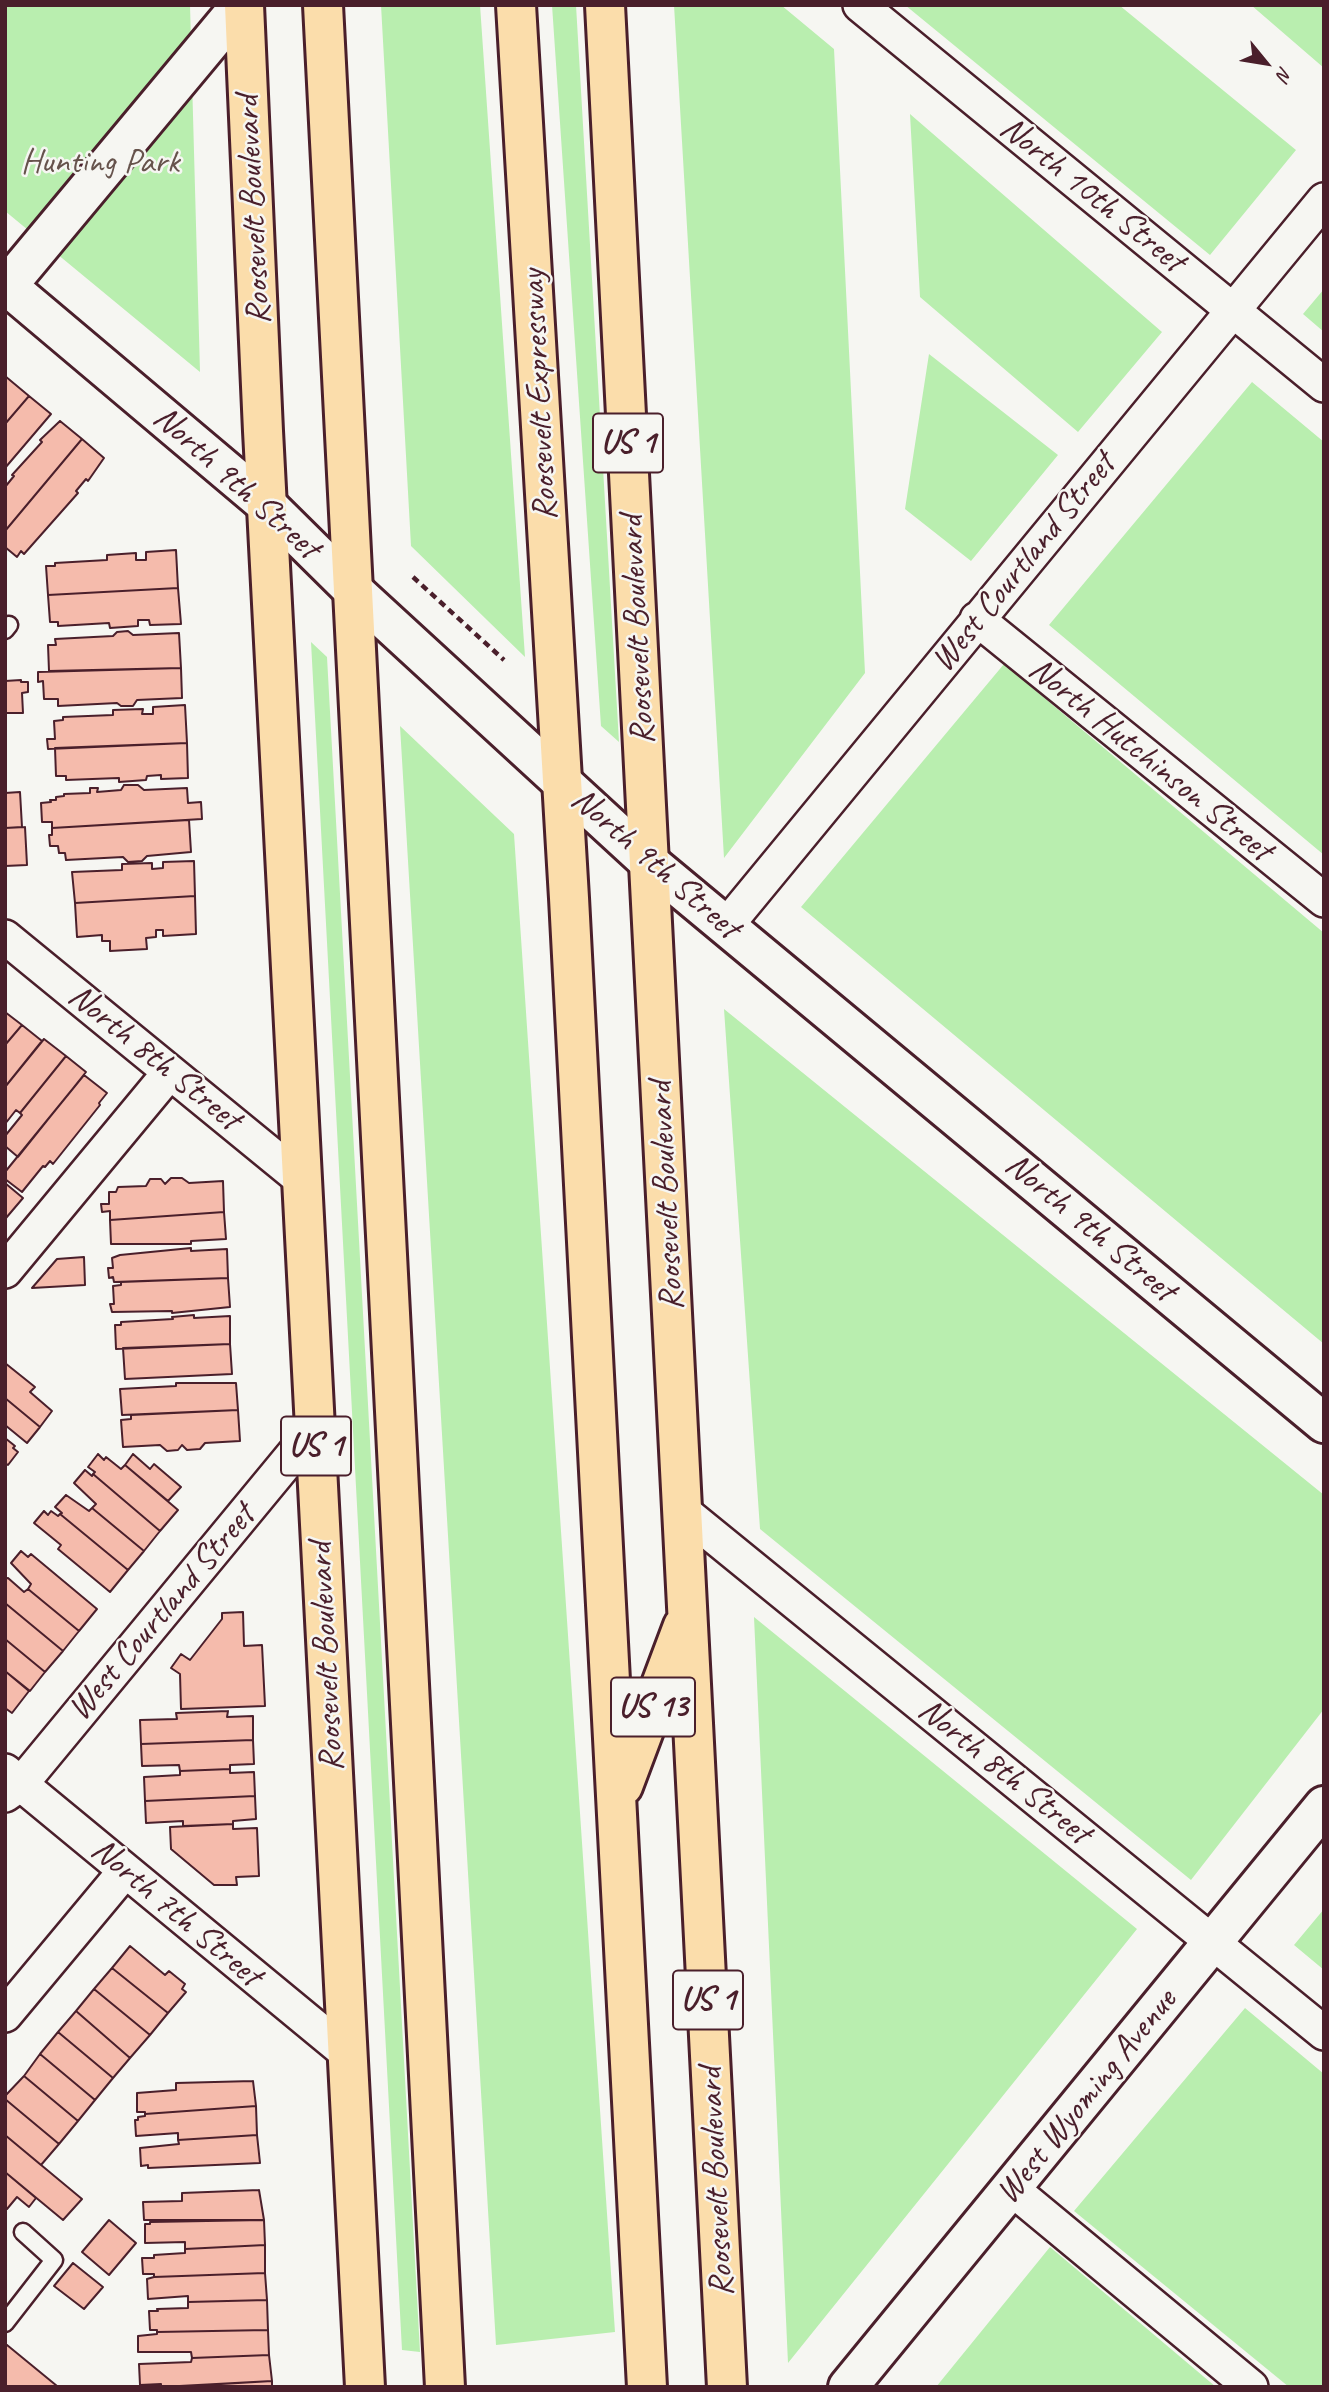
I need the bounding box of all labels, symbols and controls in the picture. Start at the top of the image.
north arrow [1231,28,1301,98]
text: N [1271,62,1298,85]
street label: Roosevelt Boulevard [227,94,281,326]
street label: North 10th Street [991,108,1193,282]
park label: Hunting Park [21,142,179,184]
street label: Roosevelt Expressway [512,268,568,522]
street label: North 9th Street [144,397,328,569]
road number: US 1 [593,414,663,472]
street label: West Courtland Street [923,445,1125,681]
street label: Roosevelt Boulevard [611,514,665,746]
street label: North Hutchinson Street [1020,649,1280,871]
street label: North 9th Street [562,779,748,949]
street label: North 8th Street [59,976,249,1140]
street label: Roosevelt Boulevard [640,1080,694,1312]
street label: North 9th Street [996,1144,1184,1312]
road number: US 1 [281,1416,351,1476]
street label: West Courtland Street [59,1496,265,1730]
street label: Roosevelt Boulevard [300,1541,354,1773]
road number: US 13 [611,1678,695,1736]
street label: North 8th Street [909,1690,1099,1854]
street label: North 7th Street [82,1829,270,1997]
road number: US 1 [673,1970,743,2030]
street label: West Wyoming Avenue [988,1981,1186,2213]
street label: Roosevelt Boulevard [690,2066,744,2298]

